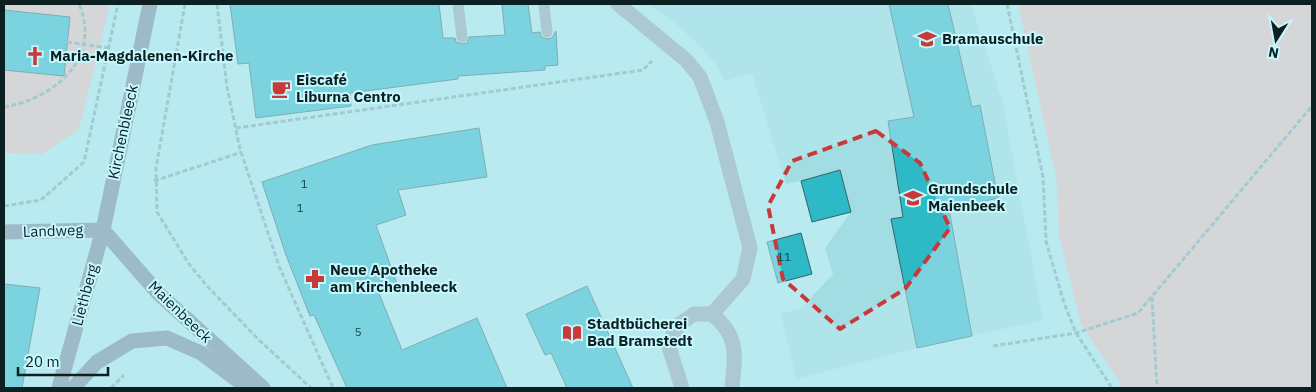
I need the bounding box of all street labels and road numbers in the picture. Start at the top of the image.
street label: Kirchenbleeck [103,83,142,181]
street label: Landweg [22,220,84,241]
street label: Liethberg [67,262,102,328]
street label: Maienbeeck [144,277,216,347]

